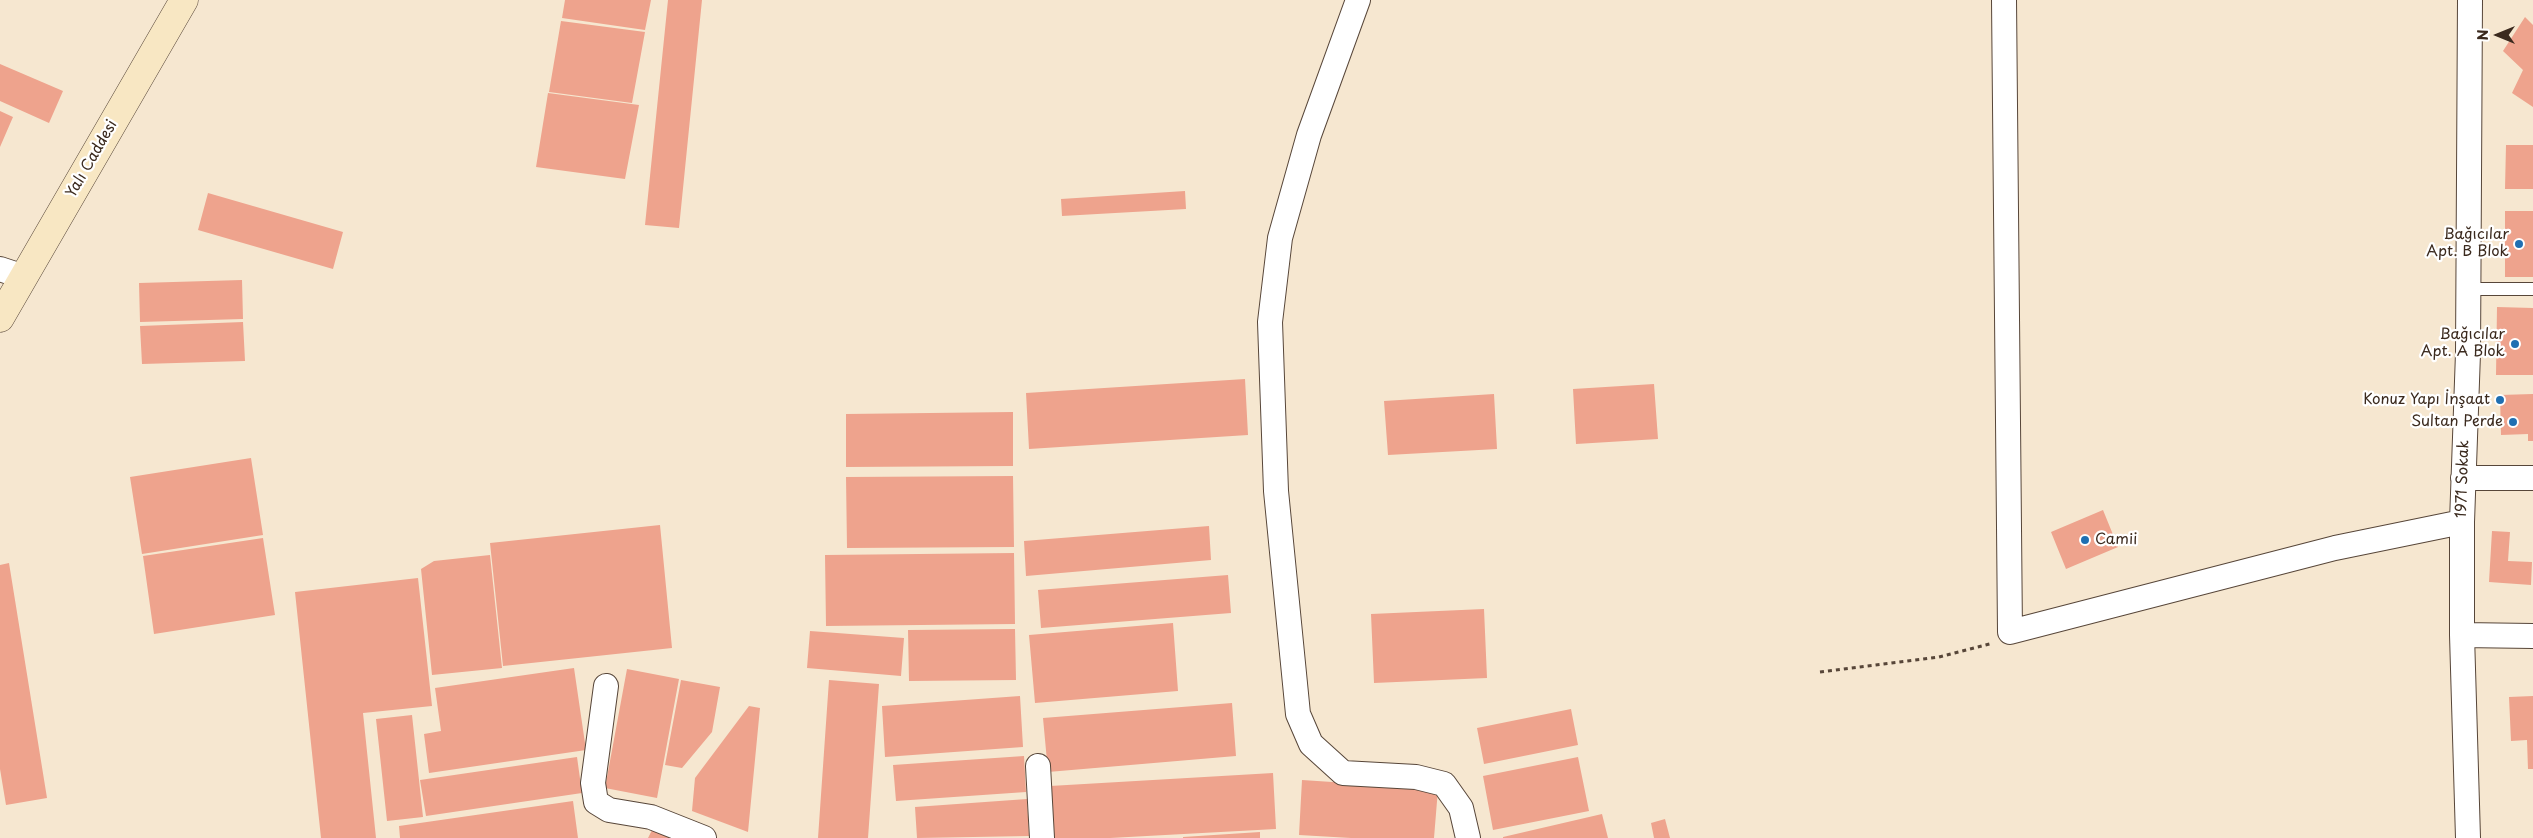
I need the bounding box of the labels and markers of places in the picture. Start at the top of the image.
place label: Bağıcılar Apt. B Blok [2426,226,2509,261]
marker: Bağıcılar Apt. B Blok [2513,238,2525,250]
place label: Bağıcılar Apt. A Blok [2421,326,2505,361]
marker: Bağıcılar Apt. A Blok [2509,338,2521,350]
place label: Konuz Yapı İnşaat [2363,391,2490,409]
marker: Konuz Yapı İnşaat [2494,394,2506,406]
place label: Sultan Perde [2411,413,2503,431]
marker: Sultan Perde [2507,416,2519,428]
place label: Camii [2095,531,2137,549]
marker: Camii [2079,534,2091,546]

